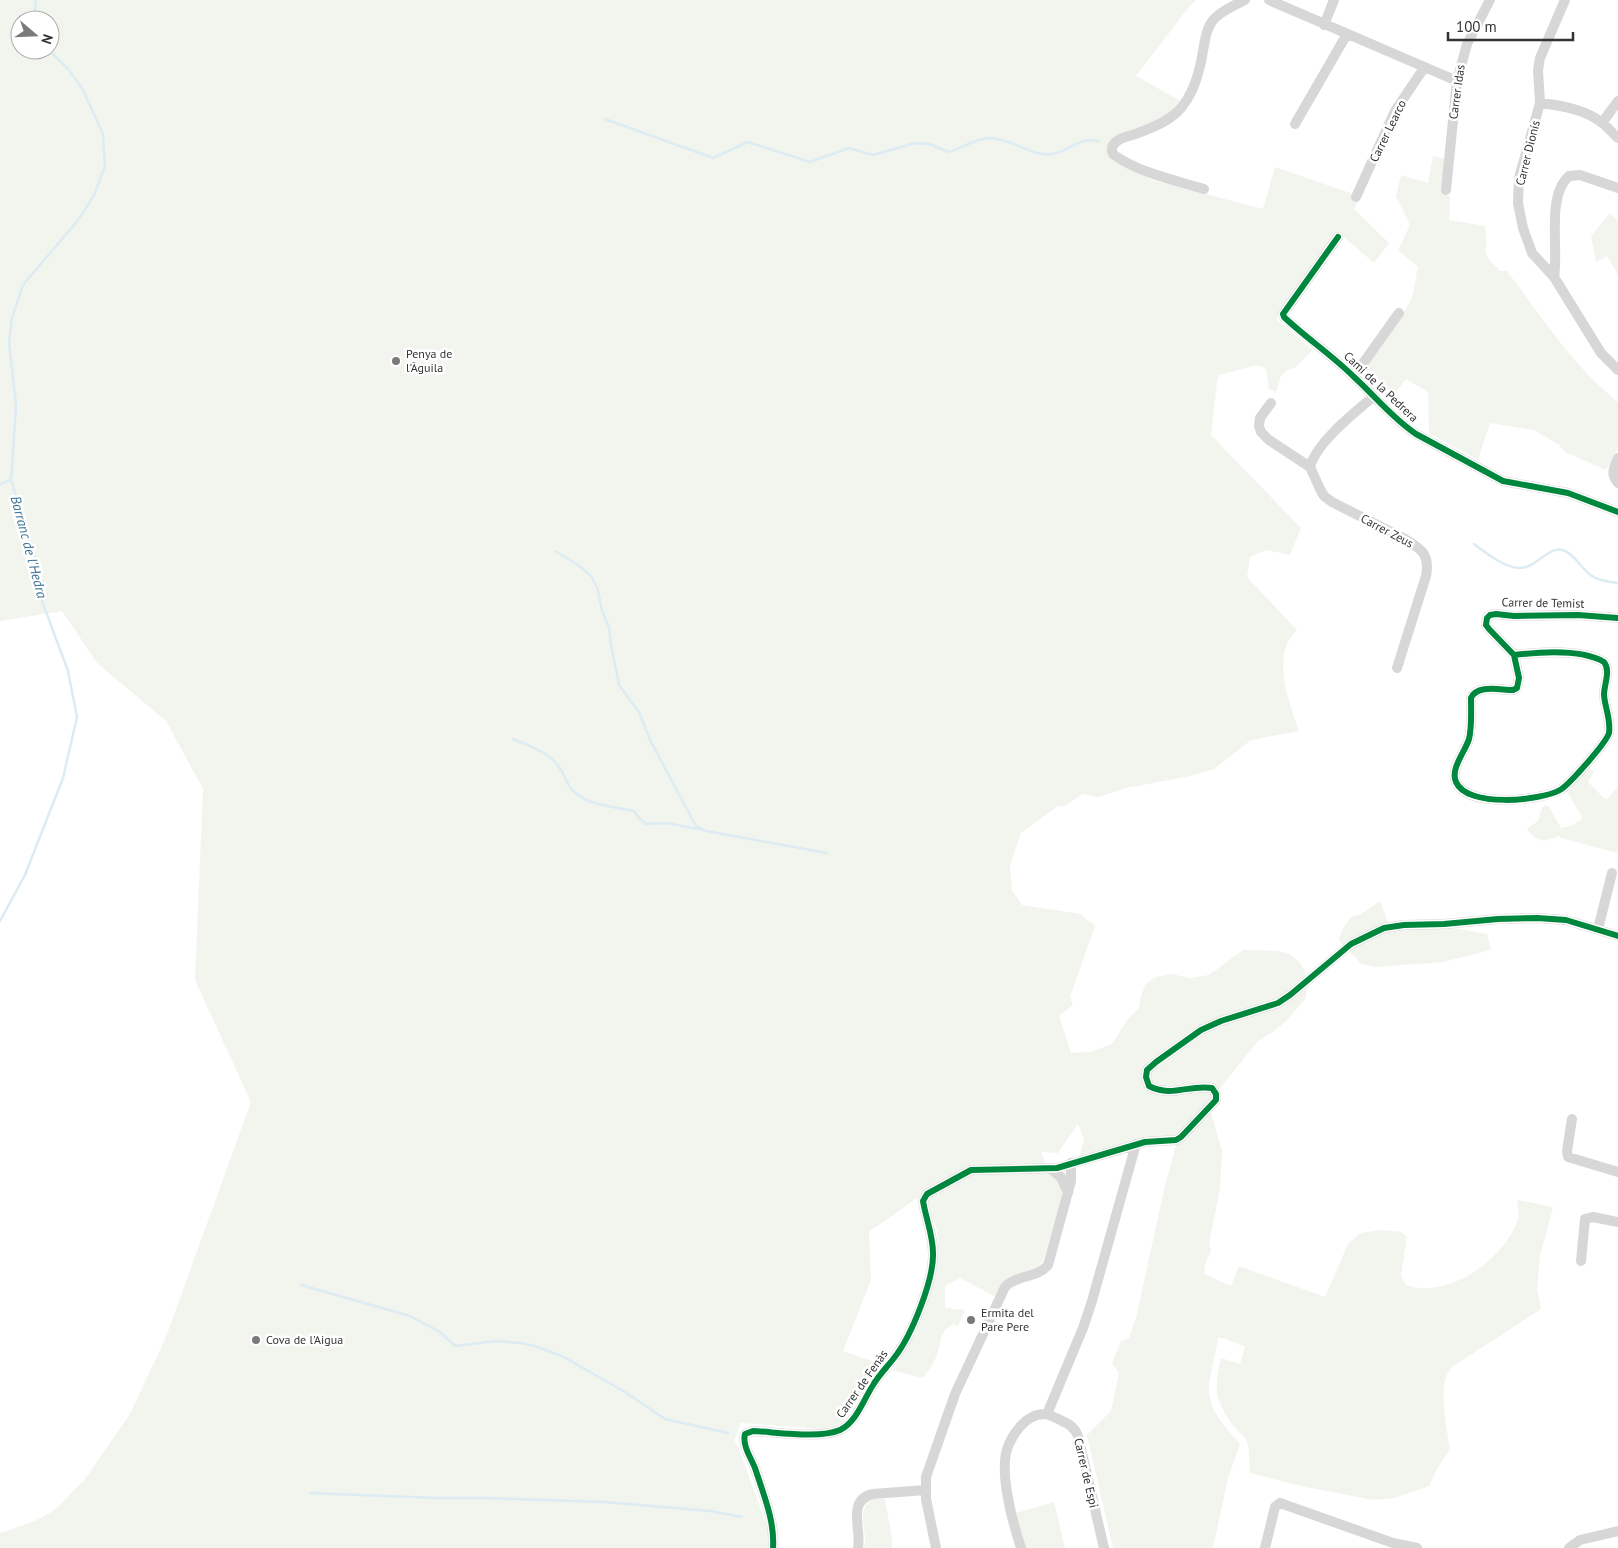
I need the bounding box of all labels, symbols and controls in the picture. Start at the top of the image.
north arrow [10,10,60,60]
scale bar [1448,10,1573,42]
text: 100 m [1456,17,1497,36]
text: N [37,32,57,47]
street label: Carrer Idas [1445,64,1468,120]
street label: Carrer Learco [1366,97,1409,164]
street label: Carrer Dionís [1512,119,1543,187]
place label: Penya de l'Àguila [406,346,452,375]
street label: Camí de la Pedrera [1341,348,1422,425]
marker: Penya de l'Àguila [390,355,402,367]
water label: Barranc de l'Hedra [7,494,51,600]
street label: Carrer Zeus [1358,510,1416,551]
street label: Carrer de Temist [1501,594,1585,611]
place label: Ermita del Pare Pere [981,1305,1034,1334]
marker: Ermita del Pare Pere [965,1314,977,1326]
place label: Cova de l'Aigua [266,1332,343,1347]
marker: Cova de l'Aigua [250,1334,262,1346]
street label: Carrer de Fenàs [833,1347,891,1421]
street label: Carrer de Espi [1071,1437,1102,1509]

